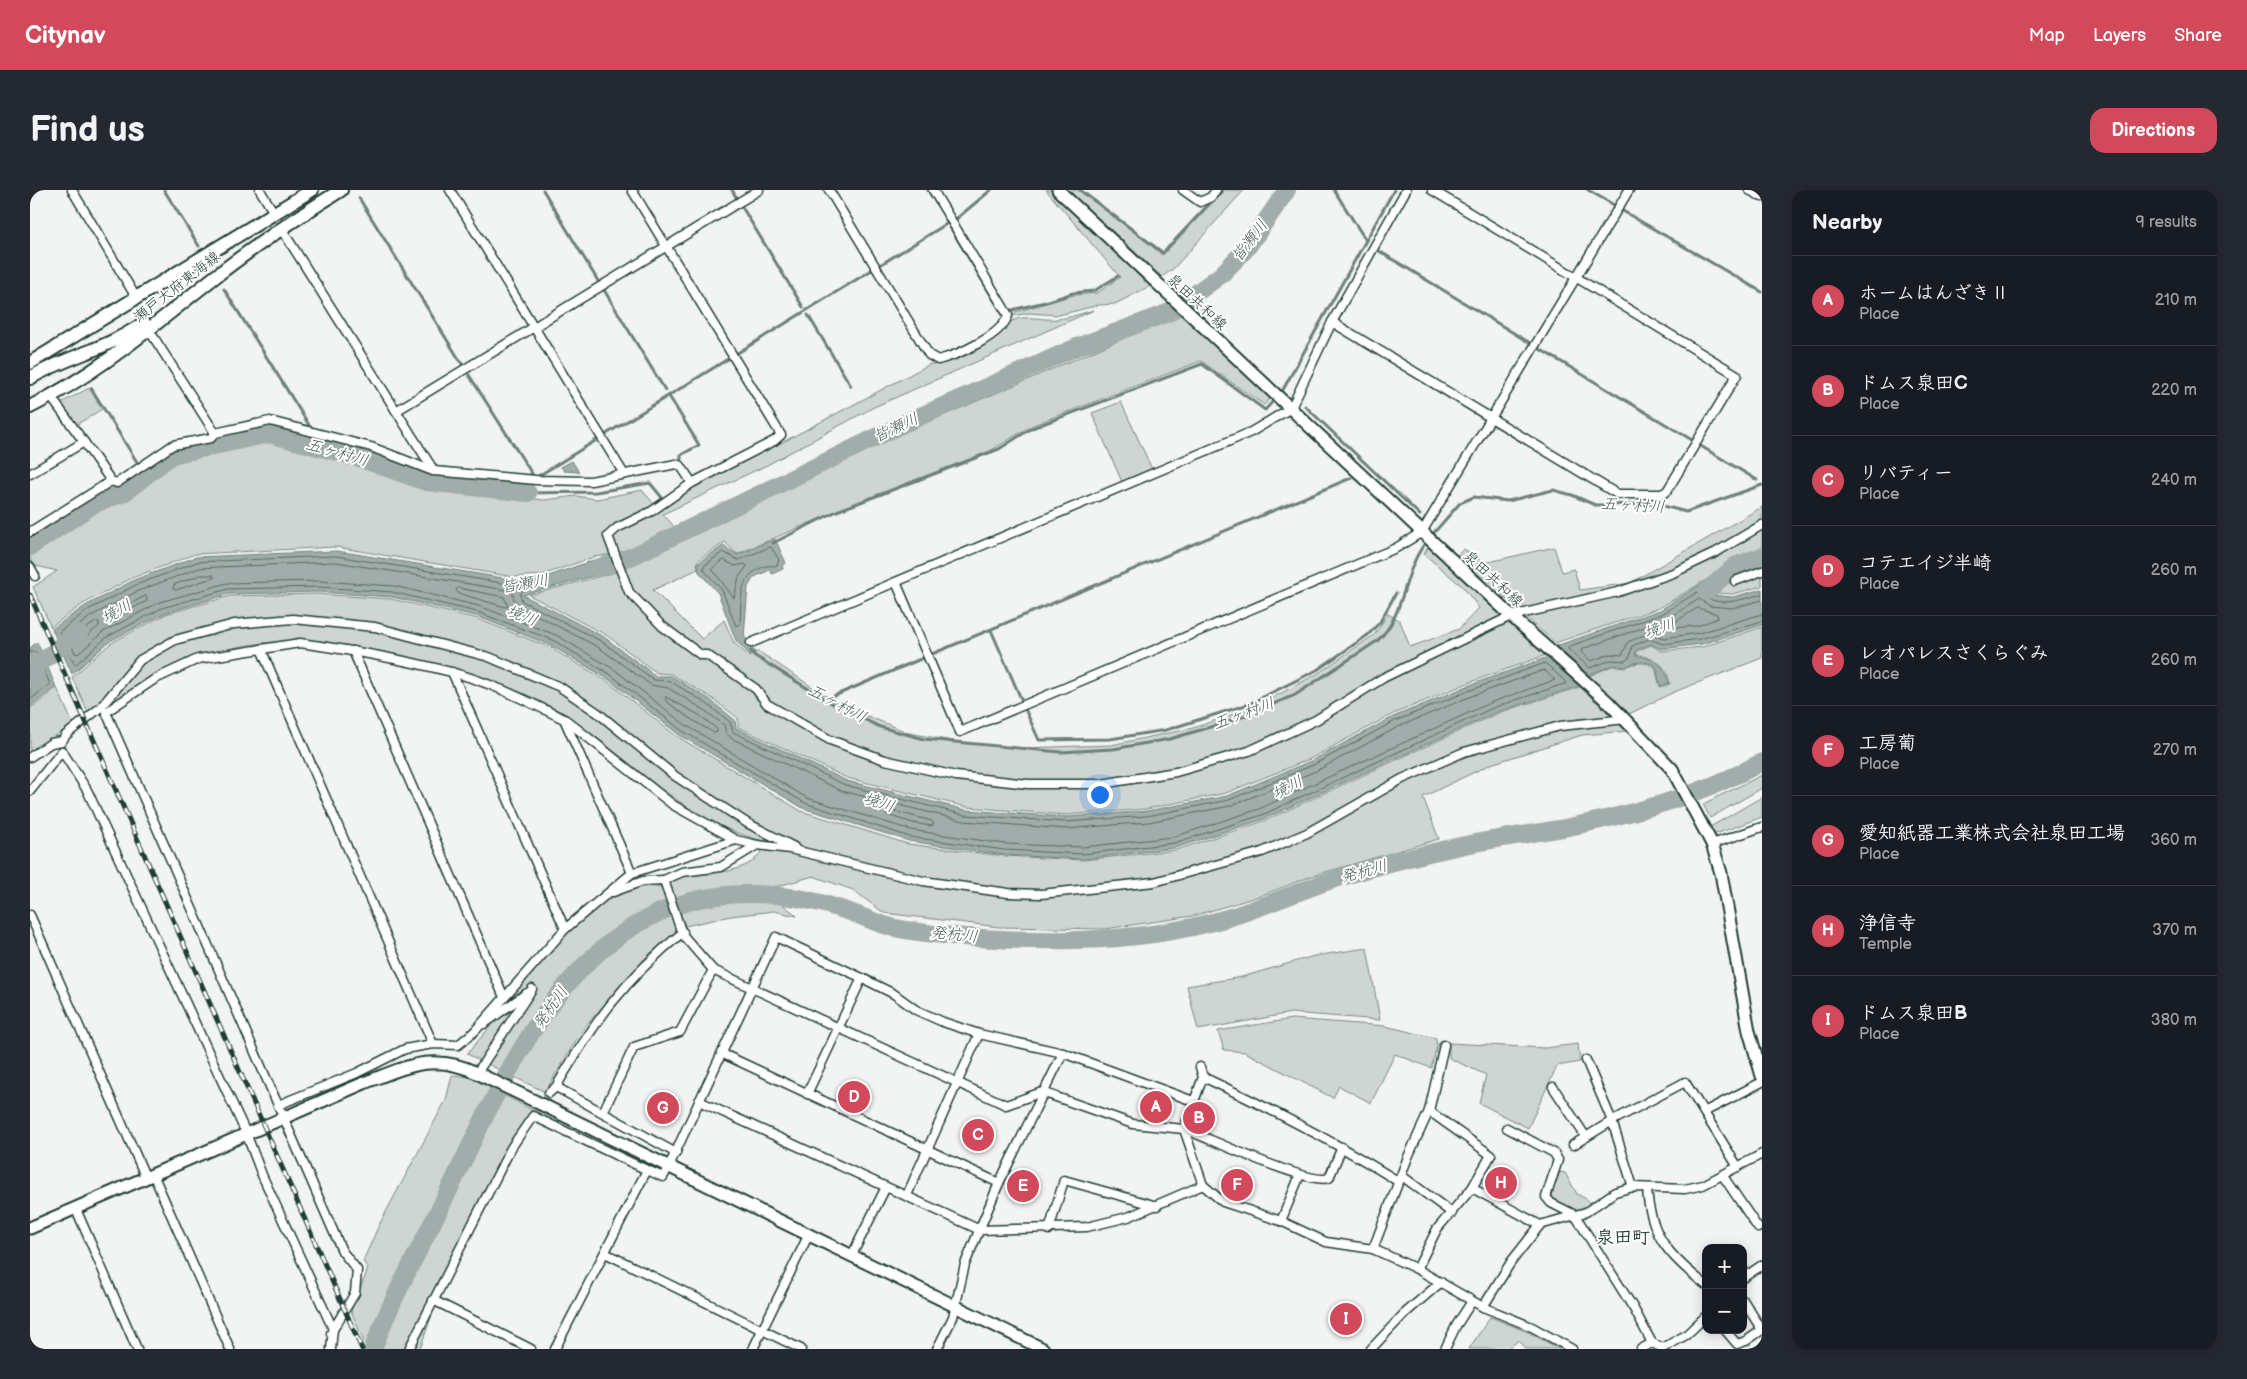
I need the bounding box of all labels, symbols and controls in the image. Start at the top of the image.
text: Citynav [25,21,106,50]
text: Map [2029,25,2065,46]
text: Layers [2093,25,2146,46]
text: Share [2174,25,2222,46]
button: Directions [2090,108,2217,153]
text: Find us [30,109,145,152]
text: Nearby [1812,210,1882,235]
text: 9 results [2135,213,2197,232]
water label: 皆瀬川 [1228,216,1272,266]
street label: 瀬戸大府東海線 [130,247,224,327]
street label: 泉田共和線 [1163,269,1231,335]
text: ホームはんざきⅡ [1859,282,2009,305]
text: A [1823,291,1833,310]
text: 210 m [2155,291,2197,310]
text: Place [1859,305,1900,324]
text: ドムス泉田C [1859,372,1968,395]
text: B [1822,381,1834,400]
text: 220 m [2151,381,2197,400]
text: Place [1859,395,1900,414]
water label: 皆瀬川 [870,409,922,447]
water label: 五ヶ村川 [304,435,370,471]
text: リバティー [1859,462,1953,485]
text: C [1822,471,1834,490]
text: 240 m [2151,471,2197,490]
text: Place [1859,485,1900,504]
water label: 五ヶ村川 [1601,495,1665,517]
street label: 泉田共和線 [1459,546,1527,612]
text: コテエイジ半崎 [1859,552,1992,575]
text: D [1822,561,1834,580]
text: 260 m [2151,561,2197,580]
water label: 皆瀬川 [500,571,550,597]
text: Place [1859,575,1900,594]
water label: 境川 [98,596,136,628]
water label: 境川 [504,601,540,631]
water label: 境川 [1642,615,1678,643]
text: レオパレスさくらぐみ [1859,642,2049,665]
text: E [1823,651,1833,670]
text: 260 m [2151,651,2197,670]
text: Place [1859,665,1900,684]
water label: 五ヶ村川 [804,681,870,727]
water label: 五ヶ村川 [1211,694,1277,734]
text: 工房葡 [1859,732,1916,755]
text: F [1823,741,1833,760]
text: 270 m [2153,741,2197,760]
text: Place [1859,755,1900,774]
water label: 境川 [1269,772,1307,804]
your location [1087,782,1113,808]
water label: 境川 [861,789,897,817]
text: 愛知紙器工業株式会社泉田工場 [1859,822,2125,845]
text: G [1822,831,1834,850]
text: 360 m [2150,831,2197,850]
text: Place [1859,845,1900,864]
water label: 発杭川 [1338,857,1390,887]
text: 浄信寺 [1859,912,1916,935]
text: H [1822,921,1834,940]
text: 370 m [2152,921,2197,940]
water label: 発杭川 [929,923,979,947]
text: Temple [1859,935,1912,954]
water label: 発杭川 [529,983,573,1033]
text: ドムス泉田B [1859,1002,1967,1025]
text: I [1825,1011,1831,1030]
text: 380 m [2151,1011,2197,1030]
text: Place [1859,1025,1900,1044]
pin: D [838,1078,870,1116]
pin: A [1140,1088,1172,1126]
pin: G [647,1089,679,1127]
pin: B [1183,1099,1215,1137]
pin: C [962,1116,994,1154]
pin: H [1485,1164,1517,1202]
pin: F [1221,1166,1253,1204]
pin: E [1007,1167,1039,1205]
district label: 泉田町 [1596,1227,1650,1248]
map controls [1702,1244,1747,1334]
button: + [1702,1244,1747,1289]
button: − [1702,1289,1747,1334]
pin: I [1330,1300,1362,1338]

